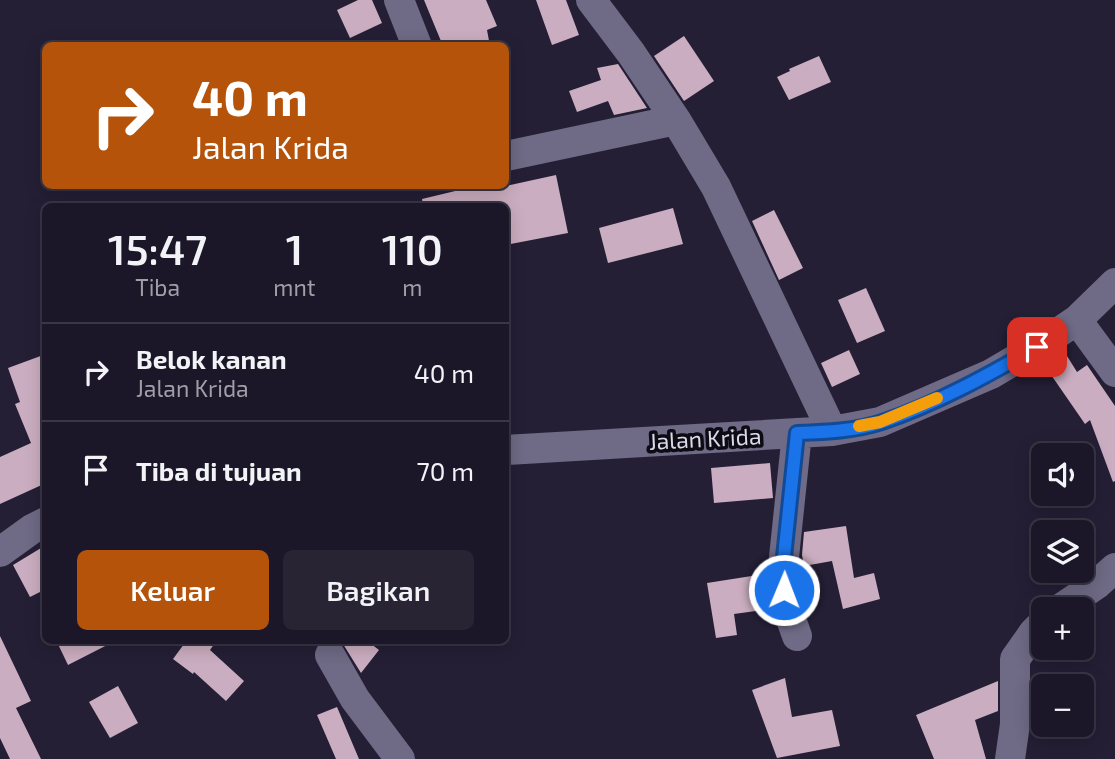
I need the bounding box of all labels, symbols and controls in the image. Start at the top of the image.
text: 40 m [192,67,308,126]
icon: right [77,70,168,161]
text: Jalan Krida [192,127,349,165]
text: 15:47 [108,223,207,273]
text: 1 [286,223,303,273]
text: 110 [382,223,443,273]
text: Tiba [135,273,180,301]
text: mnt [273,273,316,301]
text: m [402,273,422,301]
pin [1007,317,1067,377]
icon: arrive [1018,328,1056,366]
text: Belok kanan [136,343,287,374]
icon: right [77,353,115,391]
text: 40 m [414,357,474,388]
text: Jalan Krida [136,374,249,402]
street label: Jalan Krida [648,421,762,455]
map controls [1031,443,1094,737]
button: sound [1031,443,1094,506]
icon: arrive [77,451,115,489]
text: Tiba di tujuan [136,455,302,486]
text: 70 m [416,455,474,486]
button: layers [1031,520,1094,583]
button: Keluar [77,550,269,630]
button: Bagikan [283,550,474,630]
position arrow [747,553,821,627]
button: + [1031,597,1094,660]
button: − [1031,674,1094,737]

